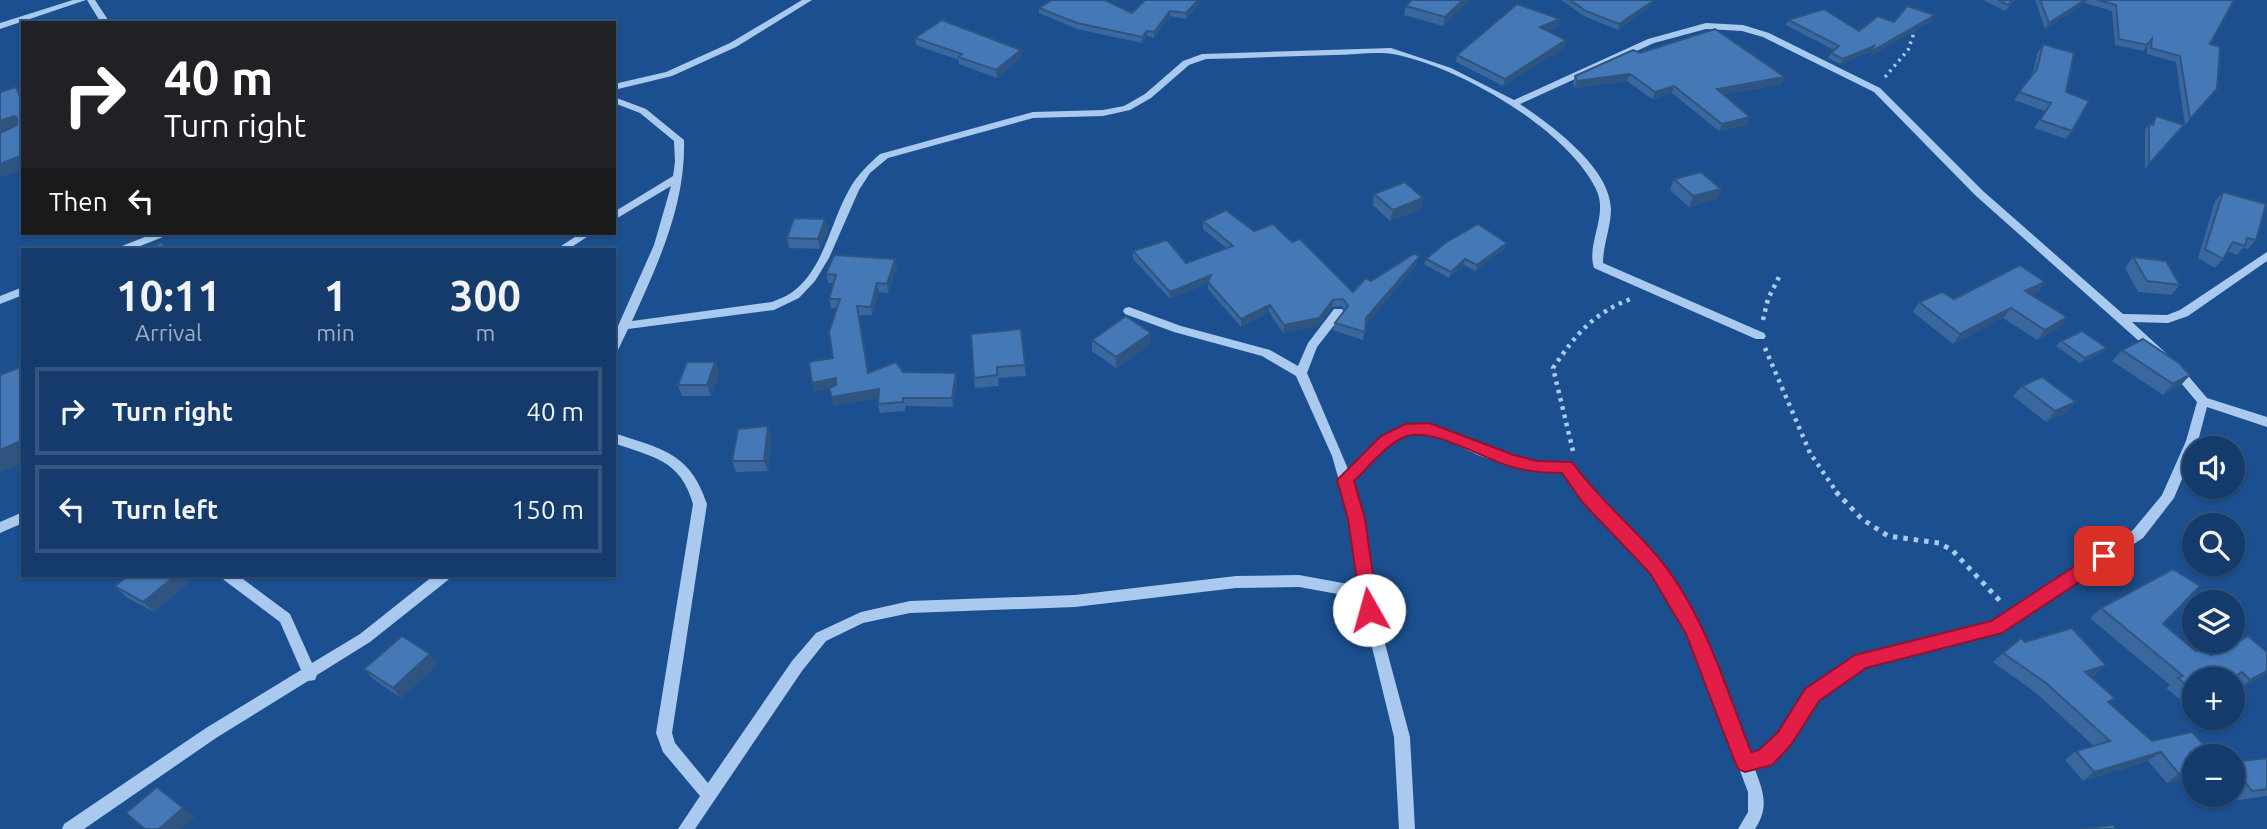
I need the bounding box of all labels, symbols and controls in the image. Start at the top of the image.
icon: right [49,49,140,140]
text: 40 m [164,49,273,104]
text: Turn right [164,107,306,143]
icon: left [122,182,160,220]
text: Then [49,187,108,216]
text: 10:11 [116,272,221,319]
text: 1 [324,272,347,319]
text: 300 [450,272,521,319]
text: Arrival [135,320,202,345]
text: min [316,320,355,345]
text: m [475,320,495,345]
icon: right [53,392,91,430]
text: Turn right [112,397,233,426]
text: 40 m [526,397,584,426]
map controls [2182,436,2245,807]
button: sound [2182,436,2245,499]
icon: left [53,490,91,528]
text: Turn left [112,495,218,524]
text: 150 m [512,495,584,524]
button: search [2182,513,2245,576]
pin [2074,526,2134,586]
icon: arrive [2085,537,2123,575]
position arrow [1332,573,1406,647]
button: layers [2182,590,2245,653]
button: + [2182,667,2245,730]
button: − [2182,744,2245,807]

